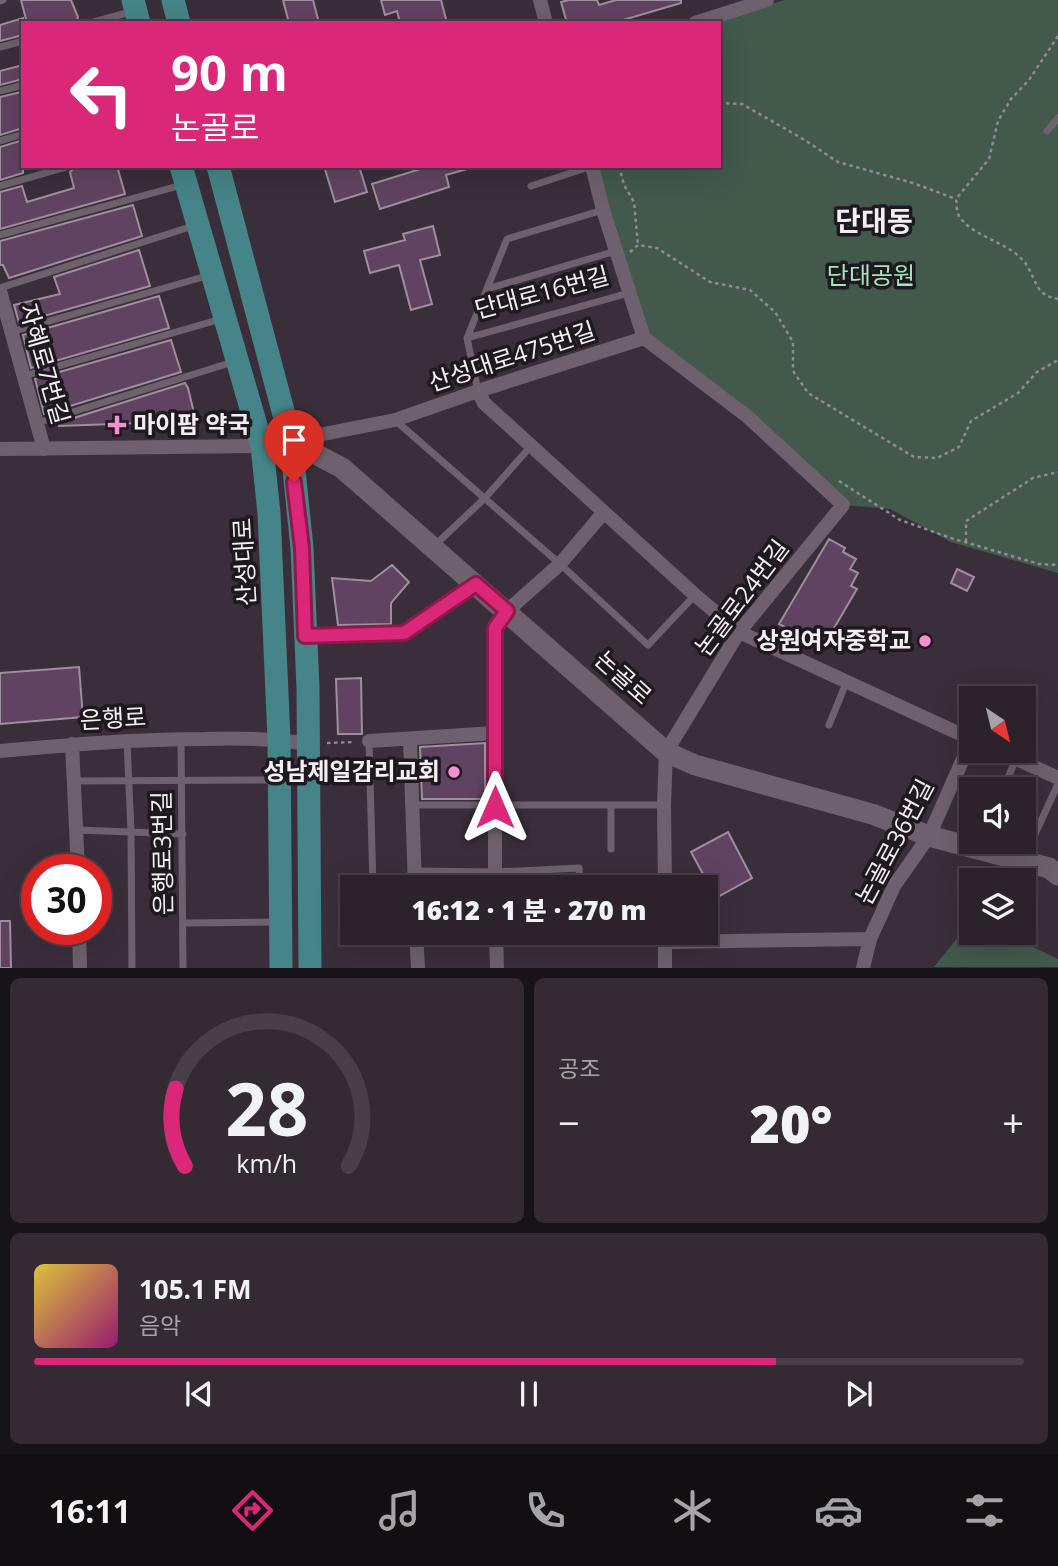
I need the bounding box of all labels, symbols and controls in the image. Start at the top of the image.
text: 90 m [171,39,288,105]
icon: left [56,49,147,140]
text: 논골로 [171,105,259,148]
district label: 단대동 [835,201,913,239]
street label: 단대로16번길 [471,258,612,325]
park label: 단대공원 [827,258,915,291]
street label: 자혜로7번길 [12,299,78,428]
street label: 산성대로475번길 [424,313,599,398]
place label: 마이팜 약국 [133,407,250,440]
pin [264,410,324,482]
marker: 마이팜 약국 [107,415,127,435]
icon: arrive [275,421,313,459]
street label: 산성대로 [225,517,262,607]
street label: 논골로24번길 [686,532,795,662]
place label: 상원여자중학교 [756,623,911,656]
marker: 상원여자중학교 [917,633,933,649]
street label: 논골로 [588,642,660,711]
north arrow [959,686,1036,763]
map controls [959,686,1036,945]
street label: 은행로 [79,699,147,736]
place label: 성남제일감리교회 [263,754,440,787]
marker: 성남제일감리교회 [446,764,462,780]
position arrow [458,770,532,844]
street label: 논골로36번길 [847,773,941,910]
button: sound [959,777,1036,854]
street label: 은행로3번길 [144,791,179,915]
speed limit sign: 30 [21,854,112,945]
button: layers [959,868,1036,945]
text: 16:12 · 1 분 · 270 m [412,892,646,928]
text: 공조 [558,1052,600,1084]
text: 28 [225,1059,309,1158]
text: 20° [750,1087,832,1158]
text: − [558,1096,580,1148]
text: + [1002,1096,1024,1148]
text: km/h [237,1146,297,1180]
text: 105.1 FM [139,1271,251,1307]
text: 음악 [139,1309,181,1341]
icon: previous [180,1375,218,1413]
icon: pause [510,1375,548,1413]
icon: next [840,1375,878,1413]
icon: directions [228,1486,277,1535]
icon: music [375,1486,424,1535]
icon: phone [521,1486,570,1535]
icon: climate [668,1486,717,1535]
icon: car [814,1486,863,1535]
icon: filters [960,1486,1009,1535]
text: 16:11 [49,1489,131,1532]

